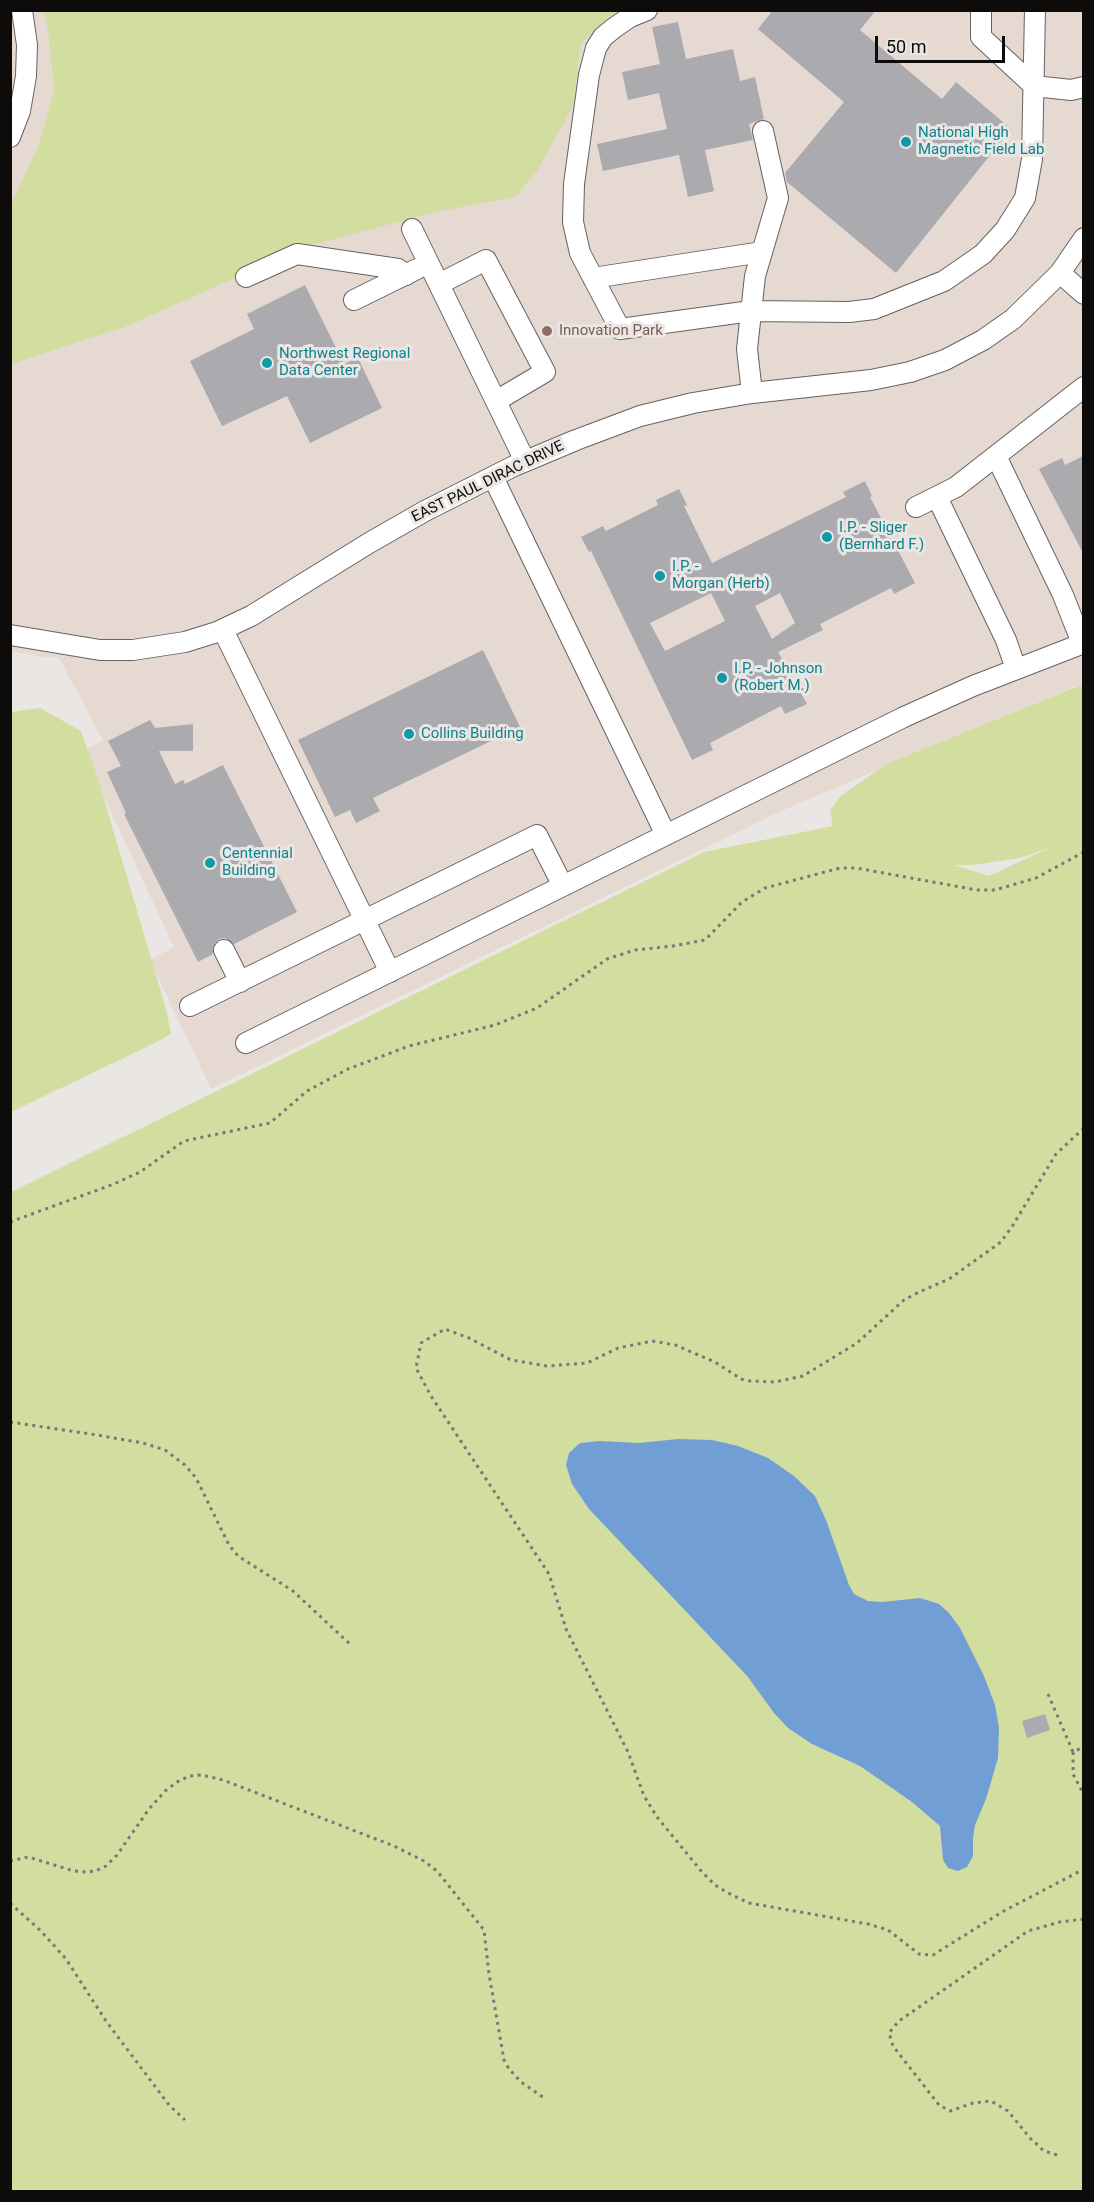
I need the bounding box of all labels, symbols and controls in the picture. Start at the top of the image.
scale bar [878,24,1008,62]
text: 50 m [886,36,926,57]
place label: National High Magnetic Field Lab [918,124,1044,159]
marker: National High Magnetic Field Lab [899,135,913,149]
place label: Innovation Park [559,322,663,340]
marker: Innovation Park [540,324,554,338]
place label: Northwest Regional Data Center [279,345,410,380]
marker: Northwest Regional Data Center [260,356,274,370]
street label: EAST PAUL DIRAC DRIVE [409,437,567,527]
place label: I.P. - Sliger (Bernhard F.) [839,519,924,554]
marker: I.P. - Sliger (Bernhard F.) [820,530,834,544]
place label: I.P. - Morgan (Herb) [672,558,770,593]
marker: I.P. - Morgan (Herb) [653,569,667,583]
place label: I.P. - Johnson (Robert M.) [734,660,823,695]
marker: I.P. - Johnson (Robert M.) [715,671,729,685]
place label: Collins Building [421,725,524,743]
marker: Collins Building [402,727,416,741]
place label: Centennial Building [222,845,293,880]
marker: Centennial Building [203,856,217,870]

